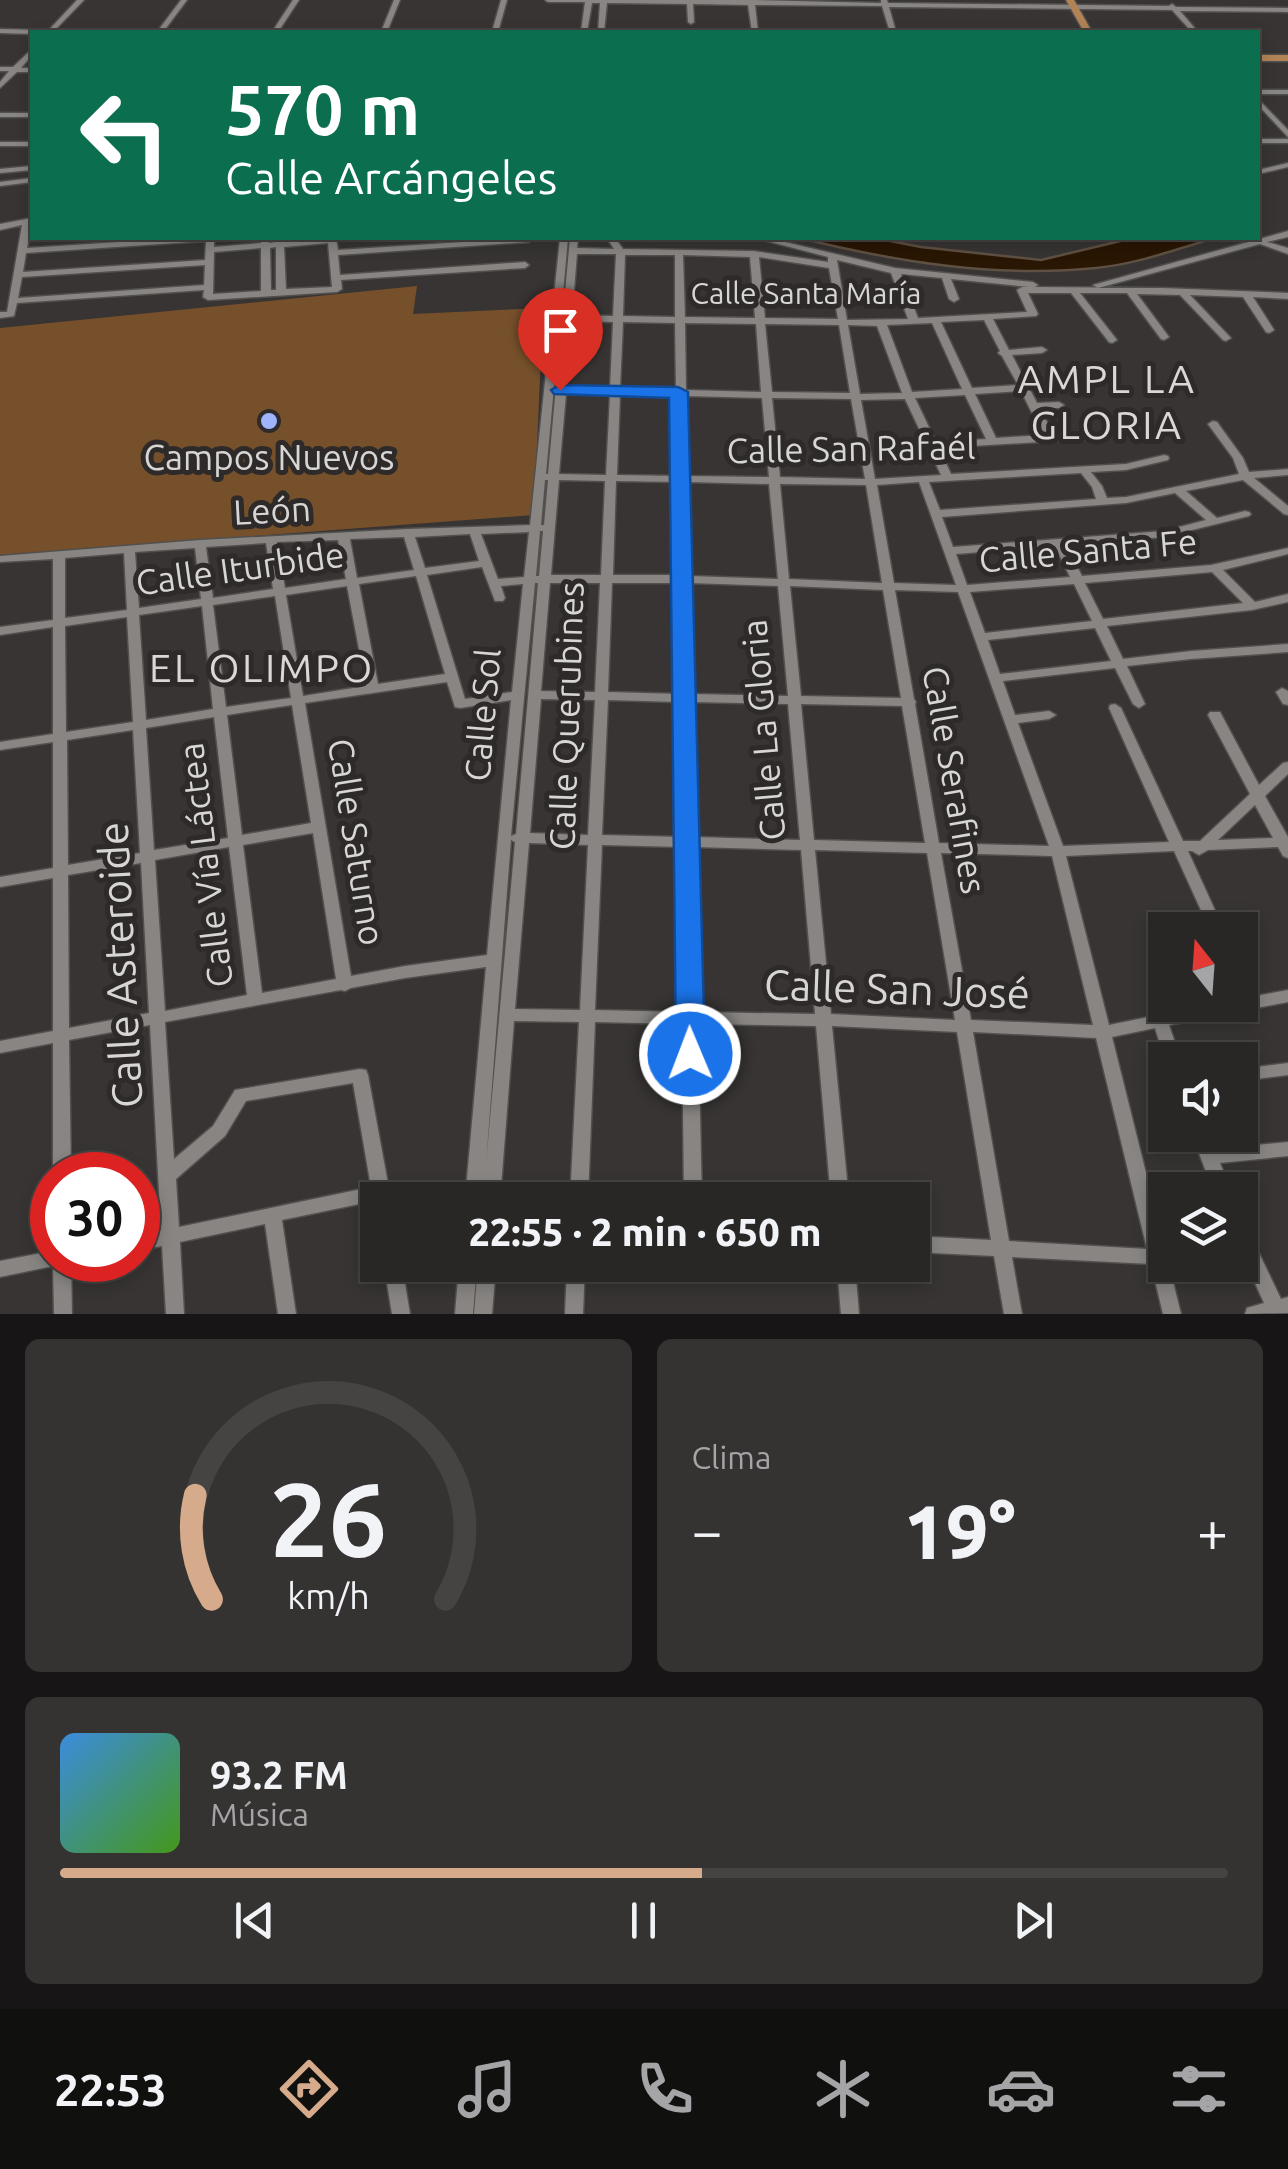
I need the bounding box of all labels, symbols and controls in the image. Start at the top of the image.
icon: left [60,70,190,200]
text: 570 m [225,70,420,148]
text: Calle Arcángeles [225,152,557,203]
street label: Calle Santa María [691,276,921,310]
pin [518,288,603,391]
icon: arrive [533,303,588,358]
district label: AMPL LA GLORIA [1017,356,1197,447]
marker: Campos Nuevos [258,410,280,432]
street label: Calle San Rafaél [726,426,976,470]
place label: Campos Nuevos [144,437,394,477]
street label: León [232,488,312,532]
street label: Calle Santa Fe [977,521,1199,579]
street label: Calle Iturbide [133,534,347,602]
street label: Calle Querubines [541,581,591,851]
street label: Calle La Gloria [733,618,793,842]
district label: EL OLIMPO [149,645,375,690]
street label: Calle Sol [456,647,508,783]
street label: Calle Serafines [915,663,995,897]
street label: Calle Saturno [321,736,393,948]
street label: Calle Vía Láctea [170,741,240,990]
street label: Calle Asteroide [89,821,150,1109]
north arrow [1148,912,1258,1022]
map controls [1148,912,1258,1282]
street label: Calle San José [763,960,1031,1017]
position arrow [638,1002,742,1106]
button: sound [1148,1042,1258,1152]
speed limit sign: 30 [30,1152,160,1282]
button: layers [1148,1172,1258,1282]
text: 22:55 · 2 min · 650 m [468,1211,822,1253]
text: Clima [692,1439,771,1475]
text: 26 [270,1460,387,1577]
text: 19° [904,1489,1016,1573]
text: − [692,1500,723,1561]
text: + [1197,1500,1228,1561]
text: km/h [287,1576,370,1616]
text: 93.2 FM [210,1754,348,1796]
text: Música [210,1796,309,1832]
icon: previous [227,1893,282,1948]
icon: pause [616,1893,671,1948]
icon: next [1006,1893,1061,1948]
icon: directions [274,2054,344,2124]
icon: music [452,2054,522,2124]
icon: phone [630,2054,700,2124]
icon: climate [808,2054,878,2124]
icon: car [986,2054,1056,2124]
icon: filters [1164,2054,1234,2124]
text: 22:53 [54,2064,167,2115]

